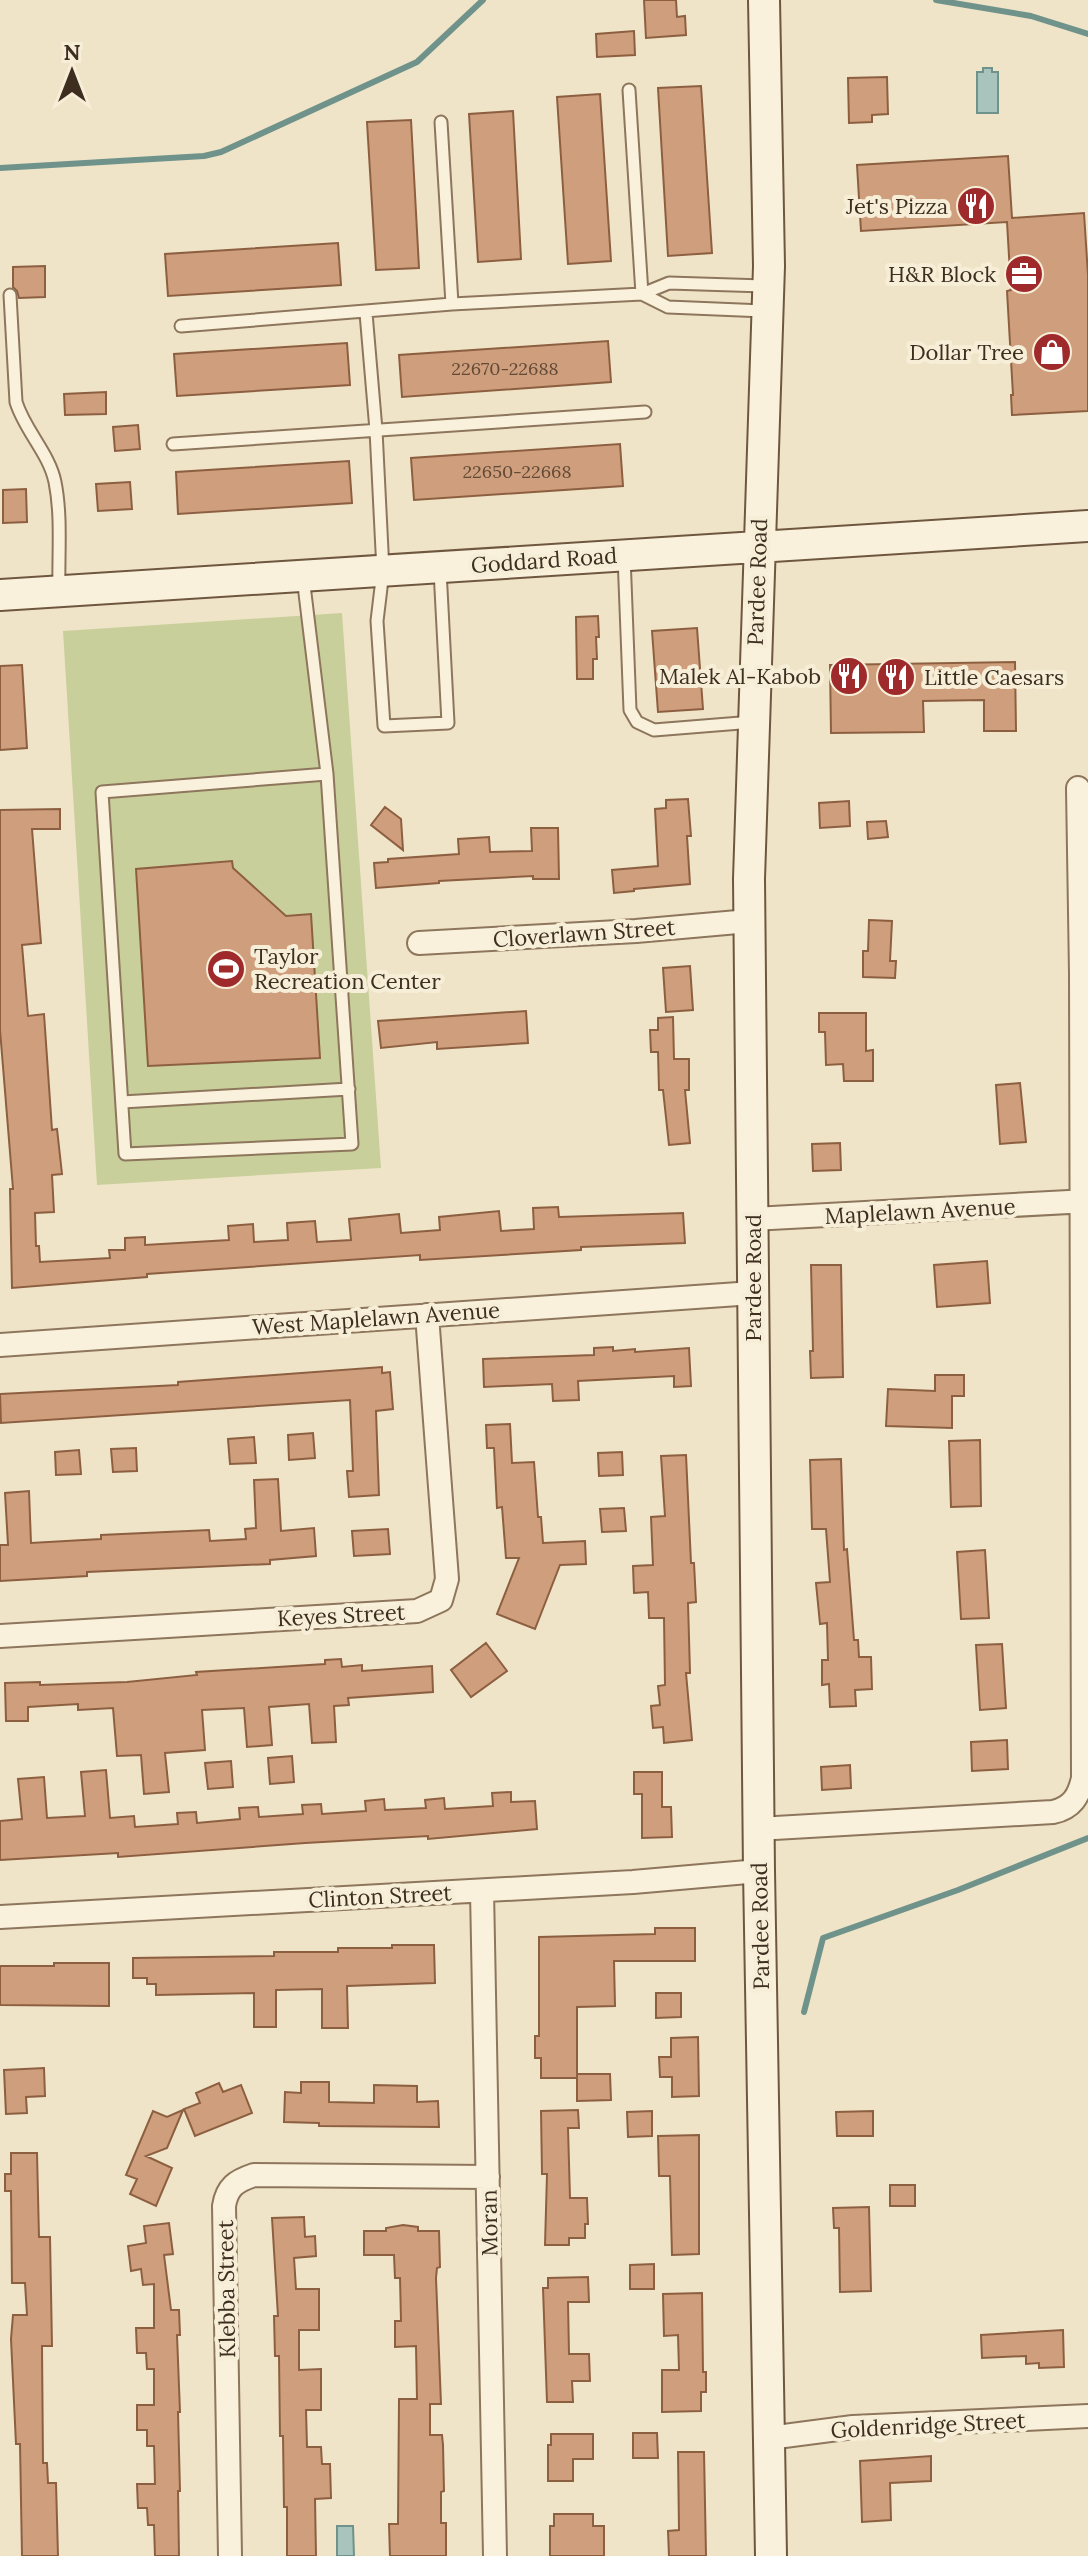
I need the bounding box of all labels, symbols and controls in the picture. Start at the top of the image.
north arrow [32,32,112,112]
text: N [63,38,81,66]
restaurant icon: Jet's Pizza [955,185,997,227]
place label: Jet's Pizza [845,192,948,220]
office icon: H&R Block [1003,253,1045,295]
place label: H&R Block [888,260,996,288]
shop icon: Dollar Tree [1031,331,1073,373]
place label: Dollar Tree [909,338,1024,366]
house number: 22670-22688 [451,357,559,380]
house number: 22650-22668 [462,460,572,483]
street label: Pardee Road [741,518,773,646]
street label: Goddard Road [470,541,618,579]
restaurant icon: Malek Al-Kabob [828,655,870,697]
restaurant icon: Little Caesars [875,656,917,698]
place label: Malek Al-Kabob [659,662,821,690]
place label: Little Caesars [924,663,1064,691]
street label: Cloverlawn Street [492,913,677,953]
place label: Taylor Recreation Center [254,942,441,995]
sports icon: Taylor Recreation Center [205,948,247,990]
street label: Maplelawn Avenue [824,1192,1016,1230]
street label: Pardee Road [739,1214,767,1342]
street label: West Maplelawn Avenue [251,1295,501,1341]
street label: Keyes Street [276,1598,406,1632]
street label: Pardee Road [745,1862,775,1990]
street label: Clinton Street [308,1878,453,1914]
street label: Moran [474,2189,504,2257]
street label: Klebba Street [211,2219,241,2358]
street label: Goldenridge Street [830,2406,1027,2444]

